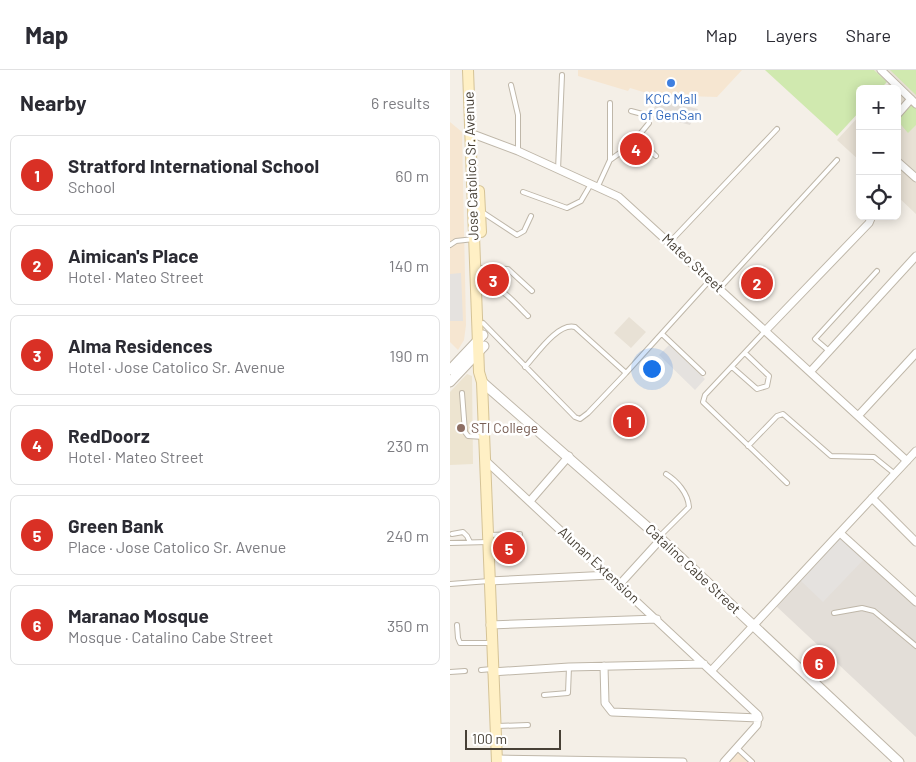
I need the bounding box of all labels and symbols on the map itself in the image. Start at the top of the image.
marker: KCC Mall of GenSan [665,77,677,89]
place label: KCC Mall of GenSan [640,90,702,123]
street label: Jose Catolico Sr. Avenue [459,91,482,241]
pin: 4 [620,130,652,168]
street label: Mateo Street [659,230,728,295]
pin: 3 [477,261,509,299]
pin: 2 [741,264,773,302]
your location [639,356,665,382]
pin: 1 [613,402,645,440]
place label: STI College [471,419,538,436]
marker: STI College [455,422,467,434]
street label: Catalino Cabe Street [642,520,744,617]
street label: Alunan Extension [555,523,643,607]
pin: 5 [493,529,525,567]
pin: 6 [803,644,835,682]
scale bar [465,727,561,750]

